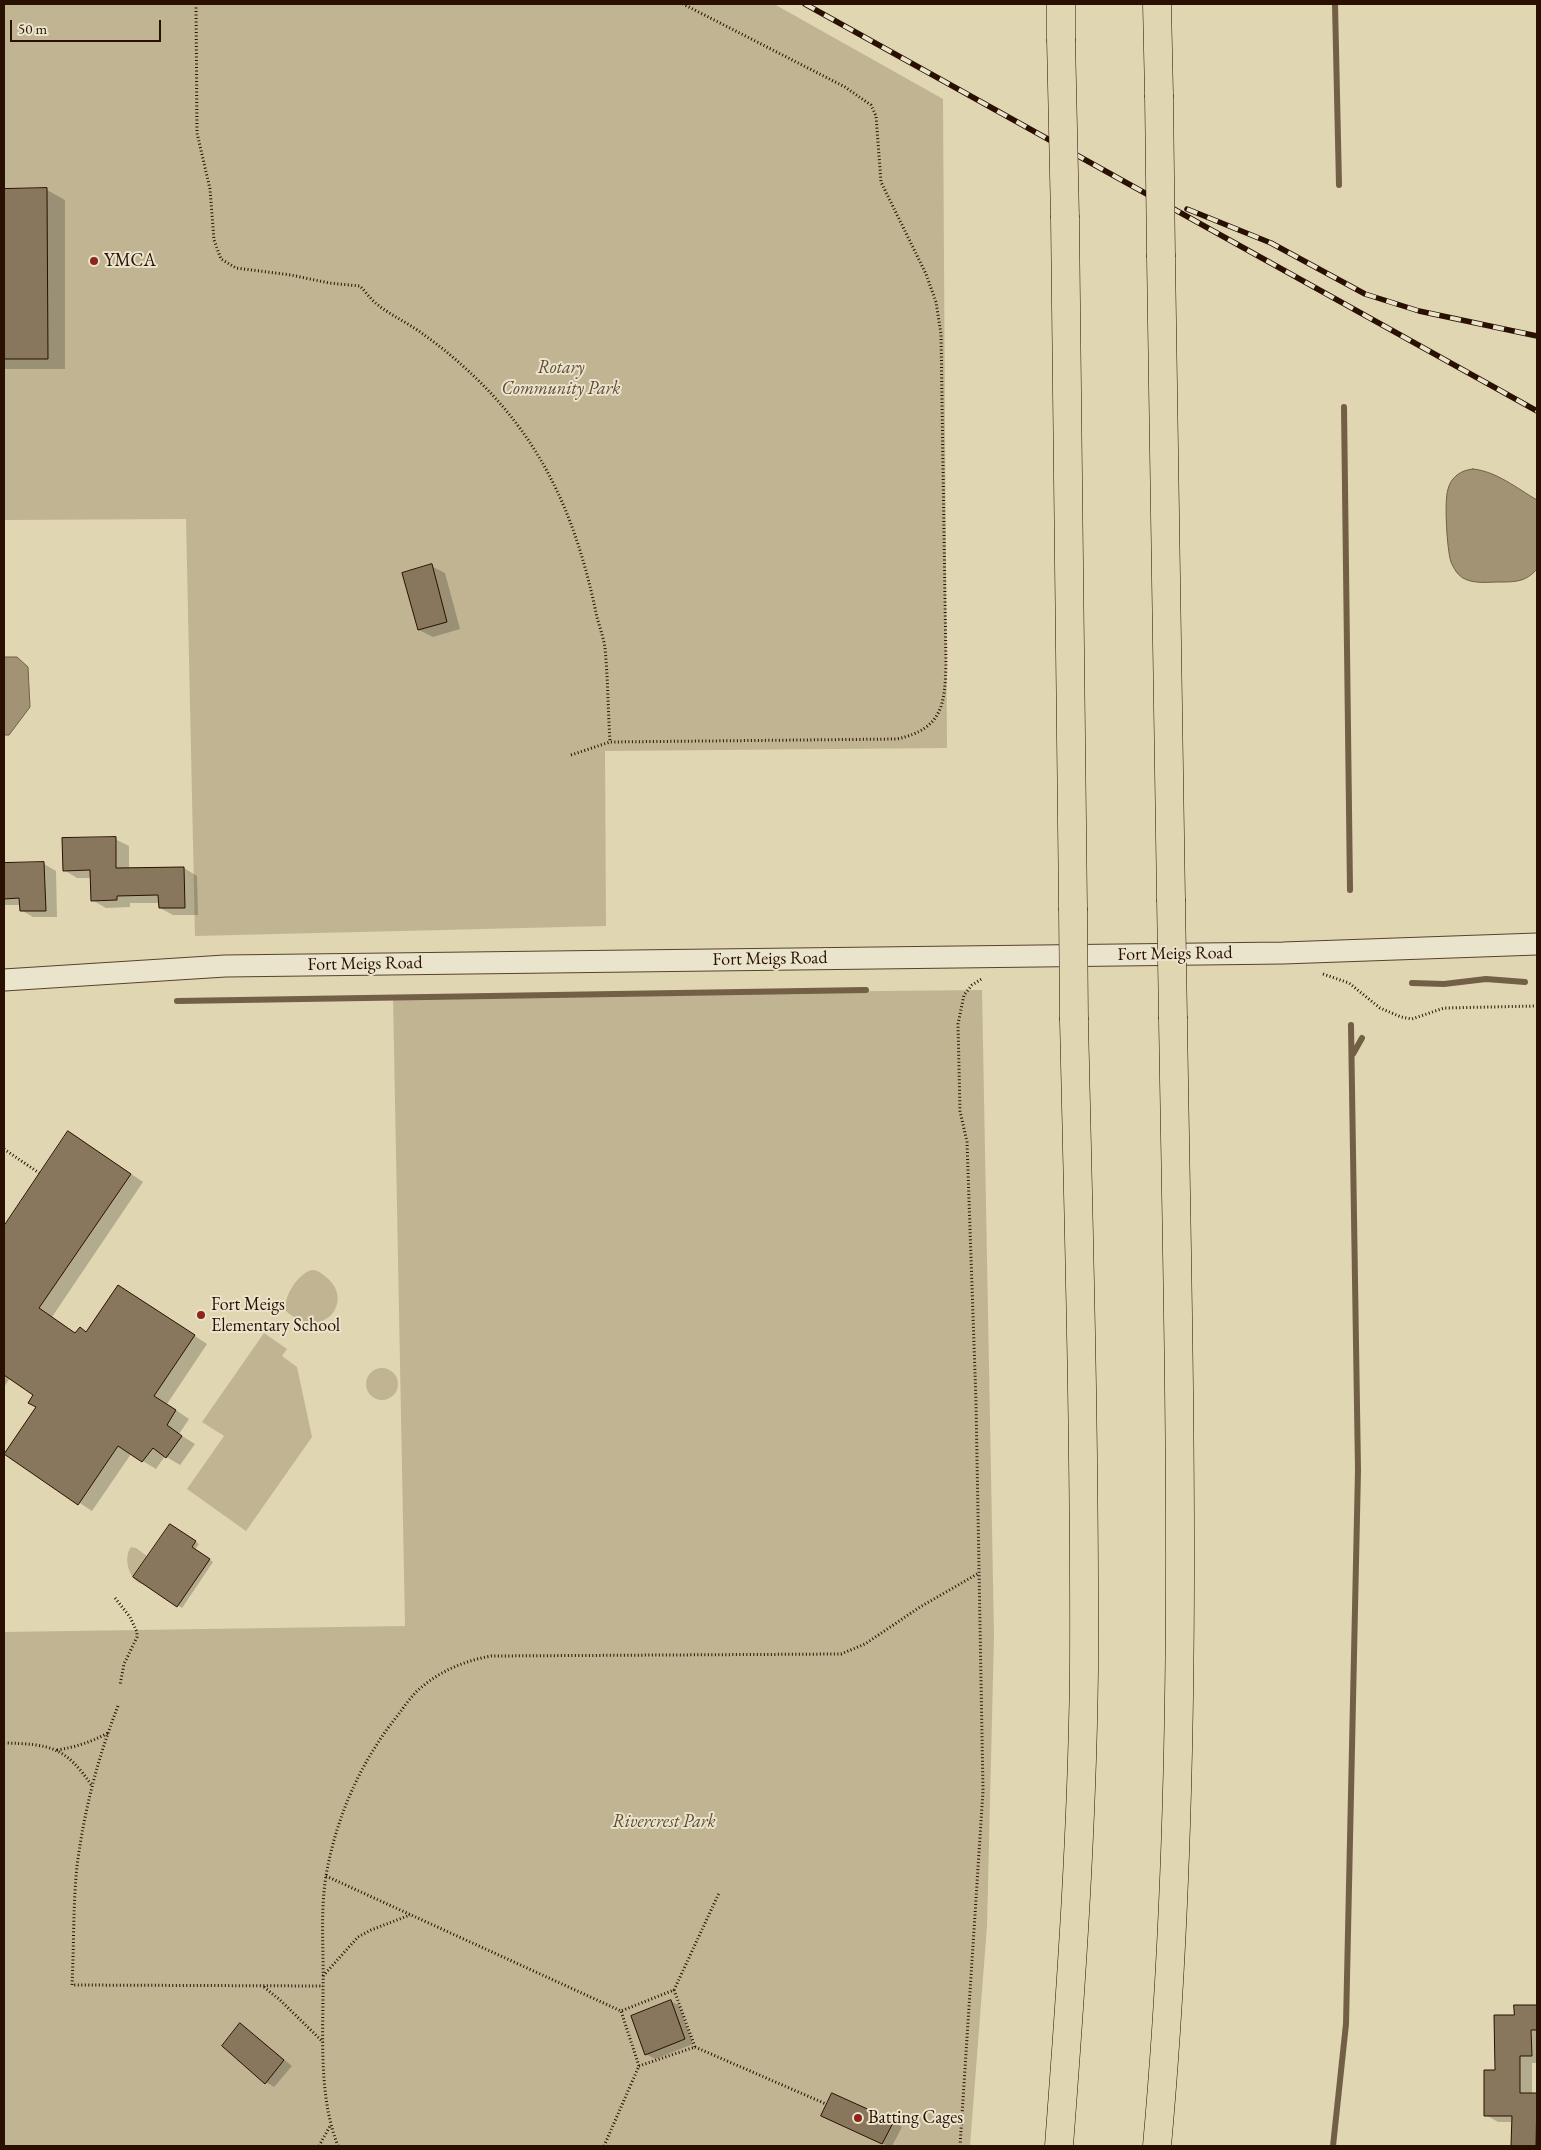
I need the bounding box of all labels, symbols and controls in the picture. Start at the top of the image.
scale bar [12,10,164,42]
text: 50 m [18,19,47,38]
place label: YMCA [104,250,156,272]
marker: YMCA [88,255,100,267]
park label: Rotary Community Park [502,357,620,399]
street label: Fort Meigs Road [1117,942,1233,966]
street label: Fort Meigs Road [712,947,828,971]
street label: Fort Meigs Road [307,952,423,976]
place label: Fort Meigs Elementary School [211,1294,340,1336]
marker: Fort Meigs Elementary School [195,1309,207,1321]
park label: Rivercrest Park [612,1811,716,1833]
place label: Batting Cages [868,2107,963,2129]
marker: Batting Cages [852,2112,864,2124]

